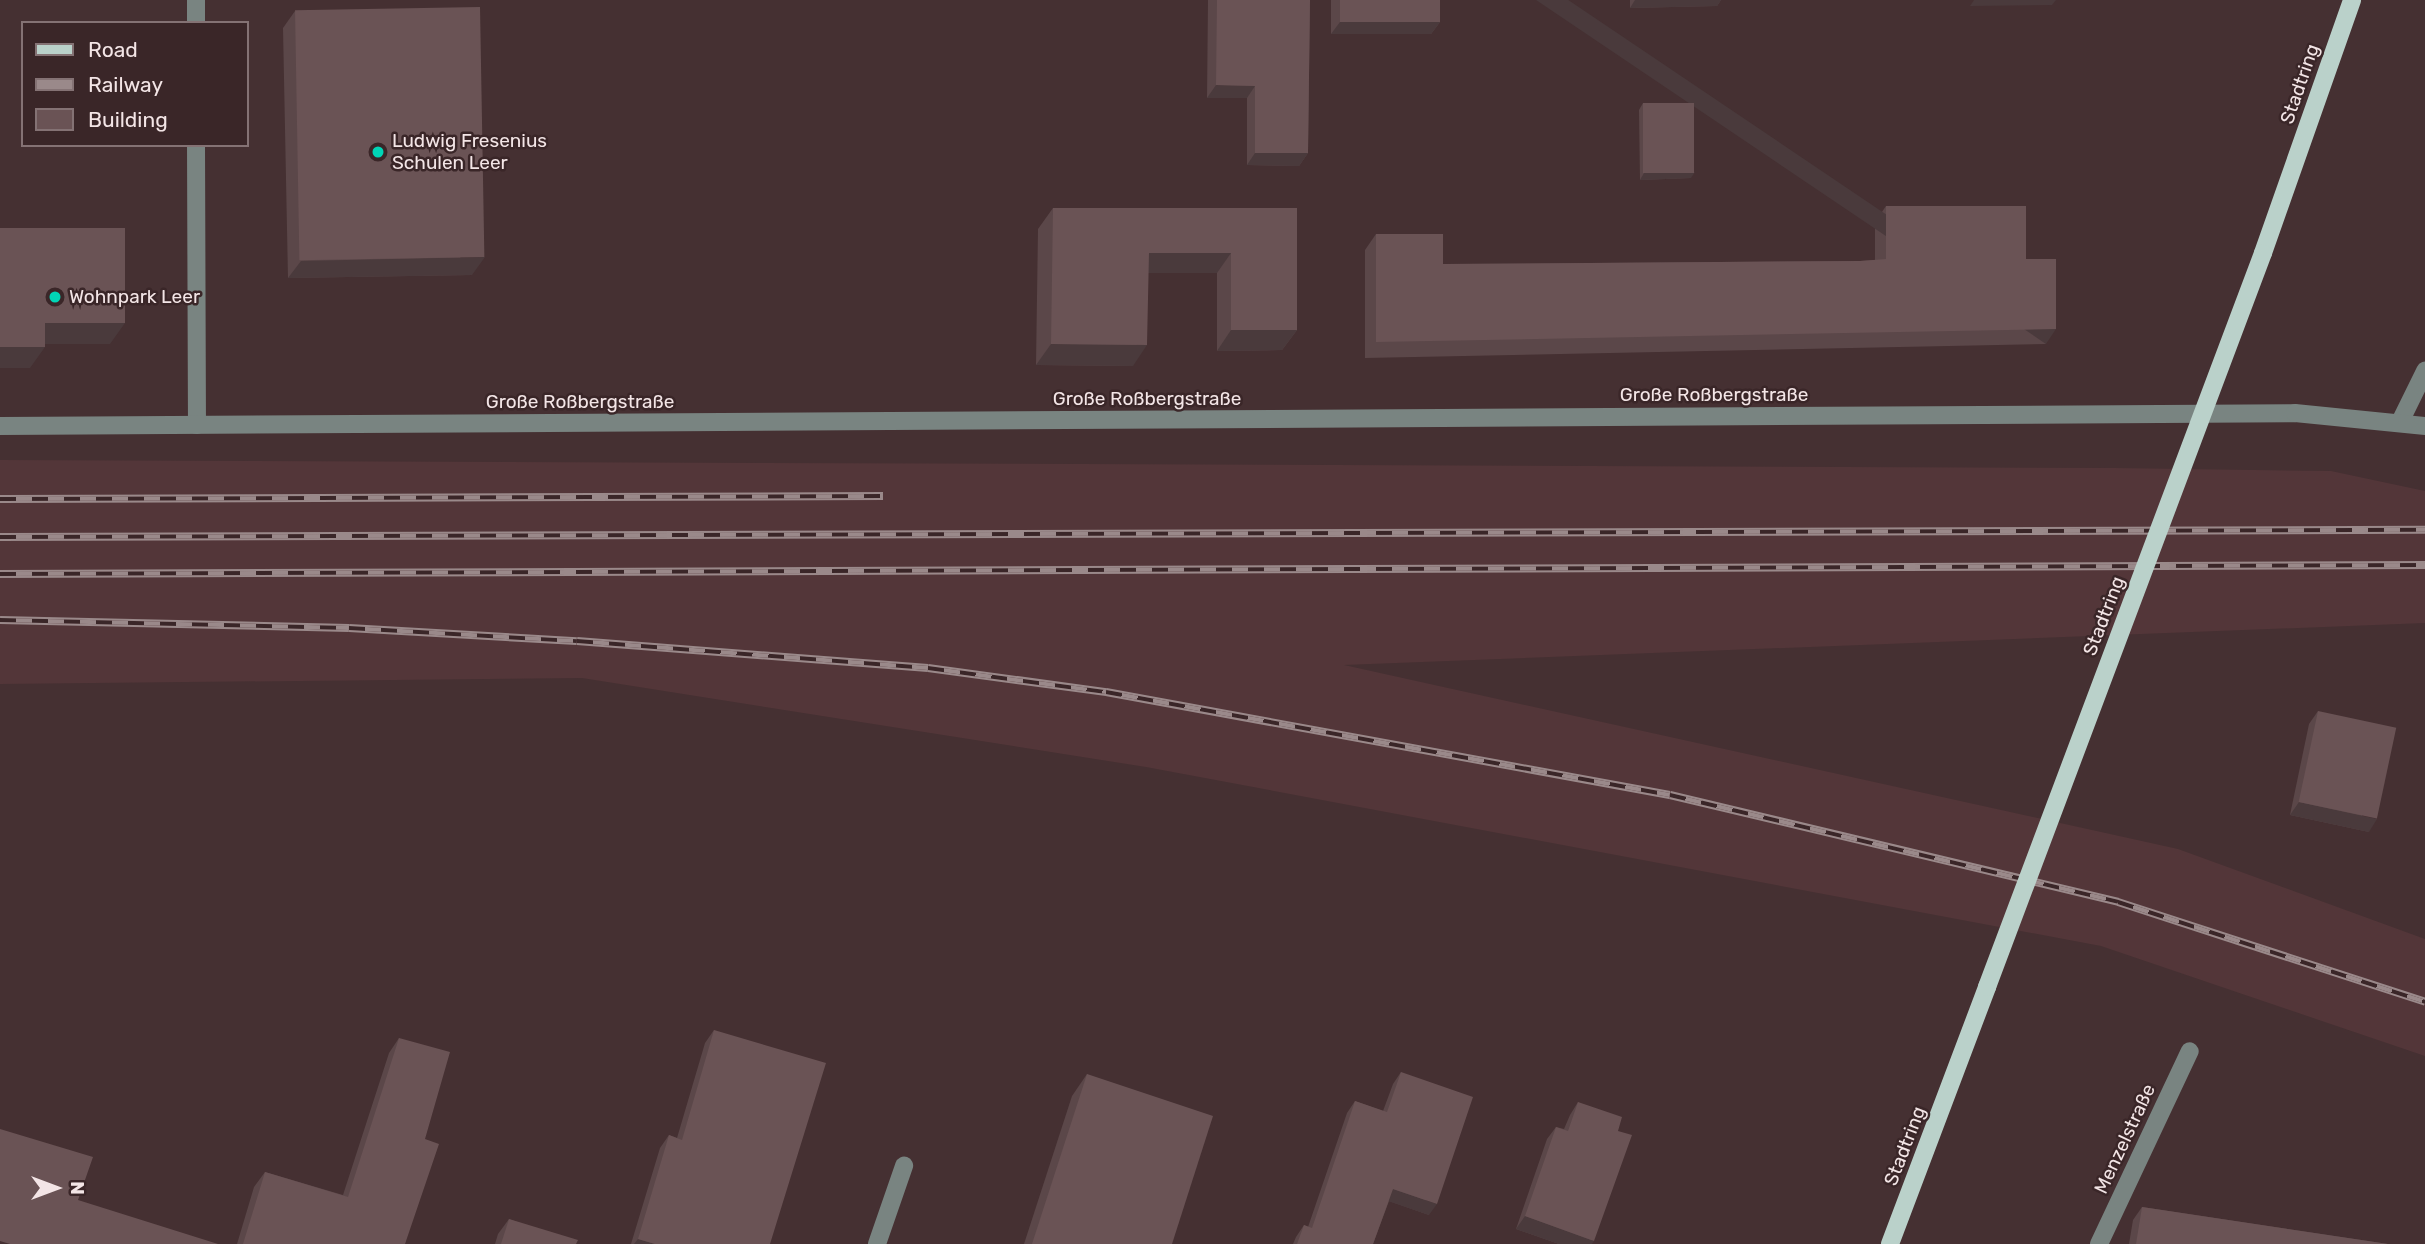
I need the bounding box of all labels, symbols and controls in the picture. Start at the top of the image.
legend [21,21,248,147]
text: Road [88,37,138,62]
street label: Stadtring [2276,41,2324,127]
text: Railway [88,72,163,97]
text: Building [88,107,168,132]
place label: Ludwig Fresenius Schulen Leer [392,130,547,174]
marker: Ludwig Fresenius Schulen Leer [370,144,386,160]
place label: Wohnpark Leer [69,286,200,308]
marker: Wohnpark Leer [47,289,63,305]
street label: Große Roßbergstraße [1620,384,1808,406]
street label: Große Roßbergstraße [1053,388,1241,410]
street label: Große Roßbergstraße [486,391,674,413]
street label: Stadtring [2078,573,2130,659]
street label: Menzelstraße [2090,1080,2160,1198]
street label: Stadtring [1879,1103,1931,1189]
north arrow [21,1153,91,1223]
text: N [66,1181,89,1195]

